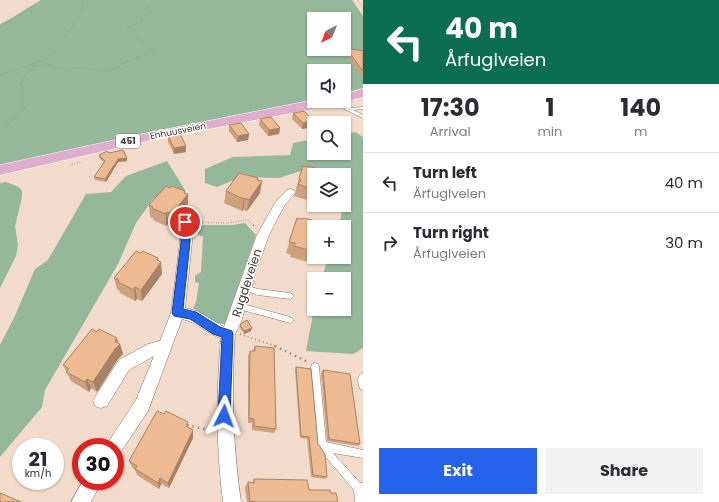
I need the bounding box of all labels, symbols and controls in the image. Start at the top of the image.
text: 40 m [445,9,518,48]
north arrow [307,12,351,56]
map controls [307,12,351,316]
icon: left [379,16,431,68]
text: Årfuglveien [445,47,546,72]
button: sound [307,64,351,108]
text: 17:30 [421,91,480,124]
text: 1 [545,91,554,124]
text: 140 [620,91,661,124]
button: search [307,116,351,160]
street label: Enhuusveien [149,120,207,142]
text: Arrival [430,122,471,141]
text: min [537,122,562,141]
text: m [634,122,647,141]
road number: 451 [116,134,140,148]
text: Turn left [413,162,477,183]
button: layers [307,168,351,212]
icon: left [379,172,401,194]
text: 40 m [665,172,703,193]
text: Årfuglveien [413,184,486,203]
pin [168,205,202,239]
icon: arrive [174,211,196,233]
button: + [307,220,351,264]
text: Turn right [413,222,489,243]
icon: right [379,232,401,254]
text: 30 m [665,232,703,253]
text: Årfuglveien [413,244,486,263]
street label: Rugdeveien [227,247,266,319]
button: − [307,272,351,316]
position arrow [203,395,245,437]
speed limit sign: 30 [72,438,124,490]
text: 21 [29,445,47,473]
button: Exit [379,448,537,494]
button: Share [545,448,703,494]
text: km/h [25,466,51,481]

